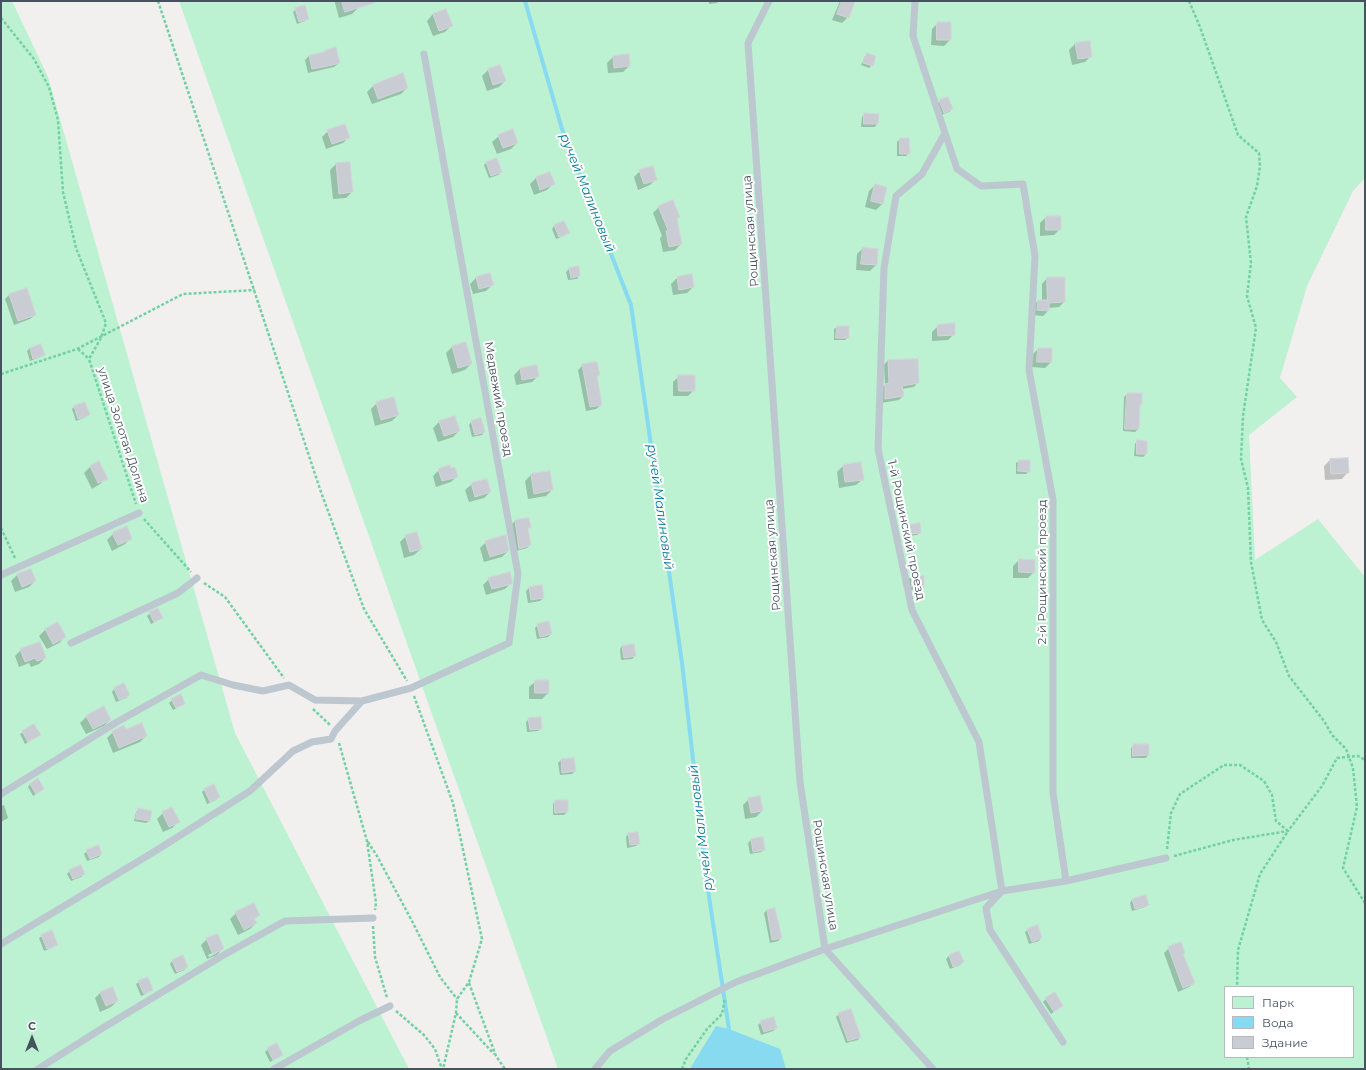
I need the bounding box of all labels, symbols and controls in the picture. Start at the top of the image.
water label: ручей Малиновый [556,131,618,255]
street label: Рощинская улица [740,175,762,287]
street label: Медвежий проезд [481,340,515,458]
street label: улица Золотая Долина [94,365,152,505]
water label: ручей Малиновый [643,443,677,571]
street label: 1-й Рощинский проезд [884,459,928,601]
street label: Рощинская улица [762,499,784,611]
street label: 2-й Рощинский проезд [1035,499,1049,645]
water label: ручей Малиновый [686,764,716,892]
street label: Рощинская улица [809,819,841,931]
legend [1224,986,1354,1058]
text: Парк [1262,995,1294,1010]
text: Вода [1262,1015,1293,1030]
north arrow [12,1018,52,1058]
text: С [28,1019,36,1033]
text: Здание [1262,1035,1308,1050]

